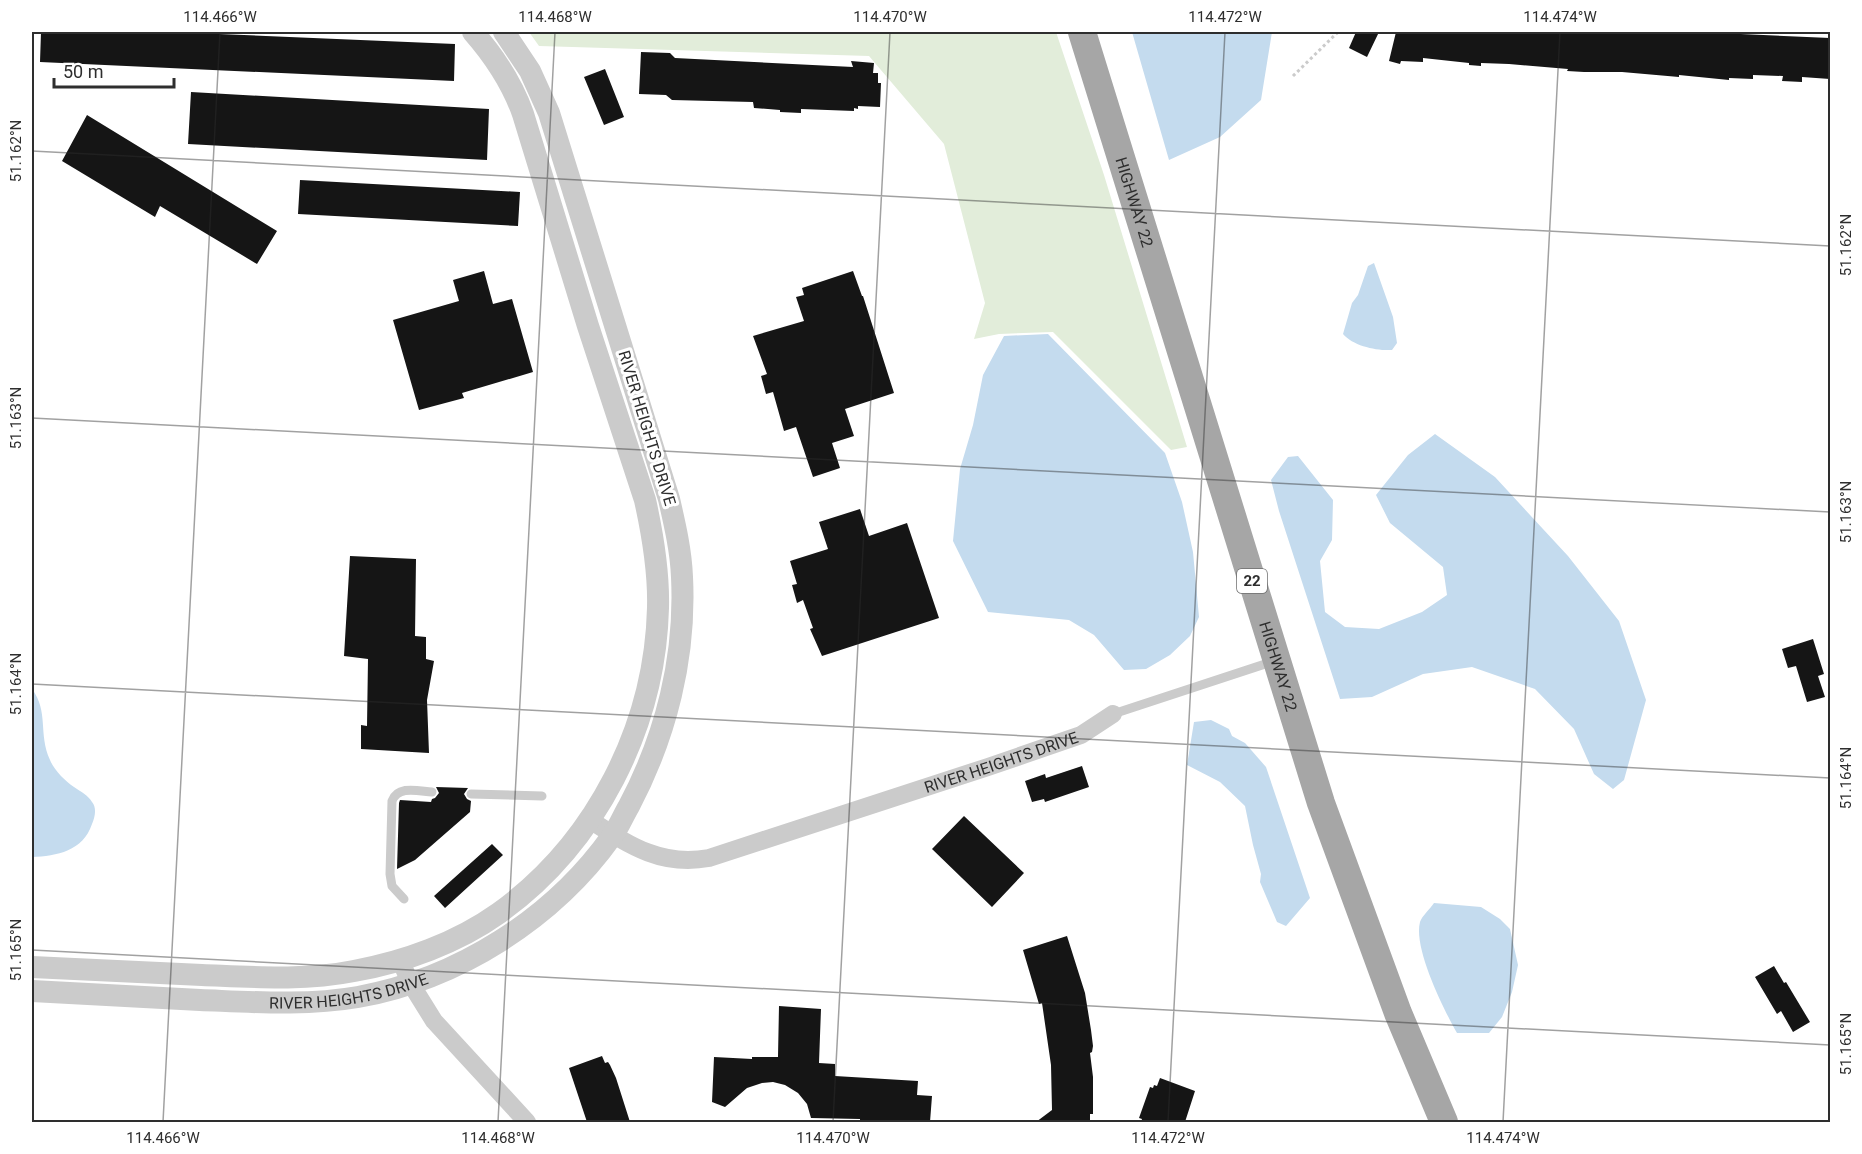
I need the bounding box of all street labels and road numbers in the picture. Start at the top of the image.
street label: HIGHWAY 22 [1112,155,1158,249]
street label: RIVER HEIGHTS DRIVE [614,348,680,508]
road number: 22 [1237,569,1267,593]
street label: HIGHWAY 22 [1256,619,1301,714]
street label: RIVER HEIGHTS DRIVE [922,727,1080,797]
street label: RIVER HEIGHTS DRIVE [269,969,431,1012]

